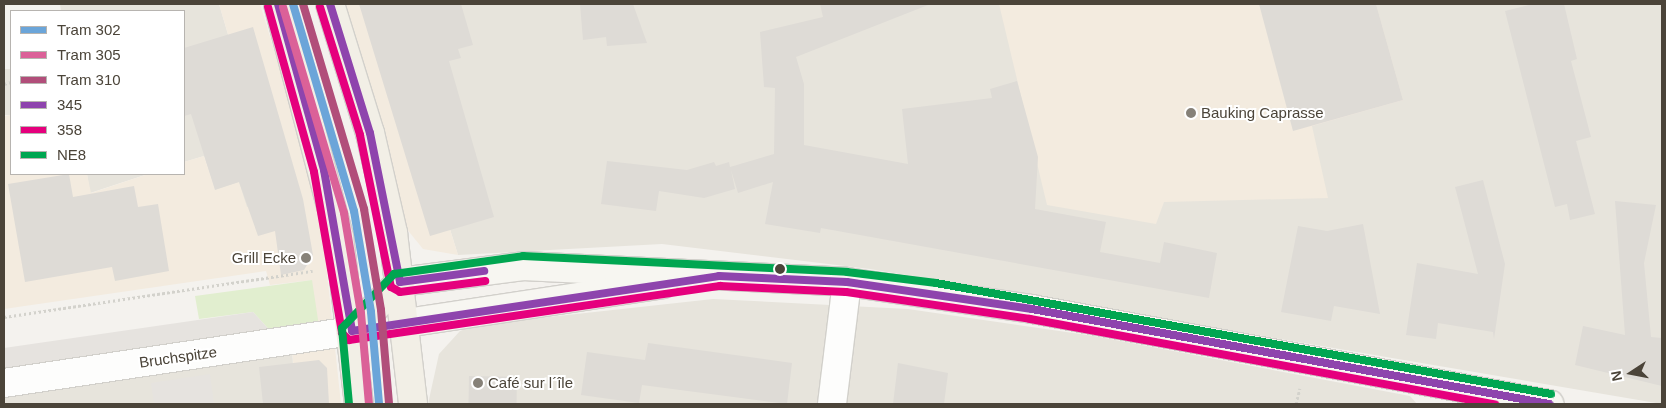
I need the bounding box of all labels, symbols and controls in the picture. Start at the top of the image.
legend [10,10,185,175]
text: Tram 302 [57,21,121,38]
text: Tram 305 [57,46,121,63]
text: Tram 310 [57,71,121,88]
text: 345 [57,96,82,113]
place label: Bauking Caprasse [1201,104,1324,122]
marker: Bauking Caprasse [1185,107,1197,119]
text: 358 [57,121,82,138]
text: NE8 [57,146,86,163]
place label: Grill Ecke [232,249,296,267]
marker: Grill Ecke [300,252,312,264]
unlabelled marker [775,264,785,274]
street label: Bruchspitze [138,343,218,371]
north arrow [1606,348,1656,398]
text: N [1607,369,1625,382]
place label: Café sur l´île [488,374,573,392]
marker: Café sur l´île [472,377,484,389]

